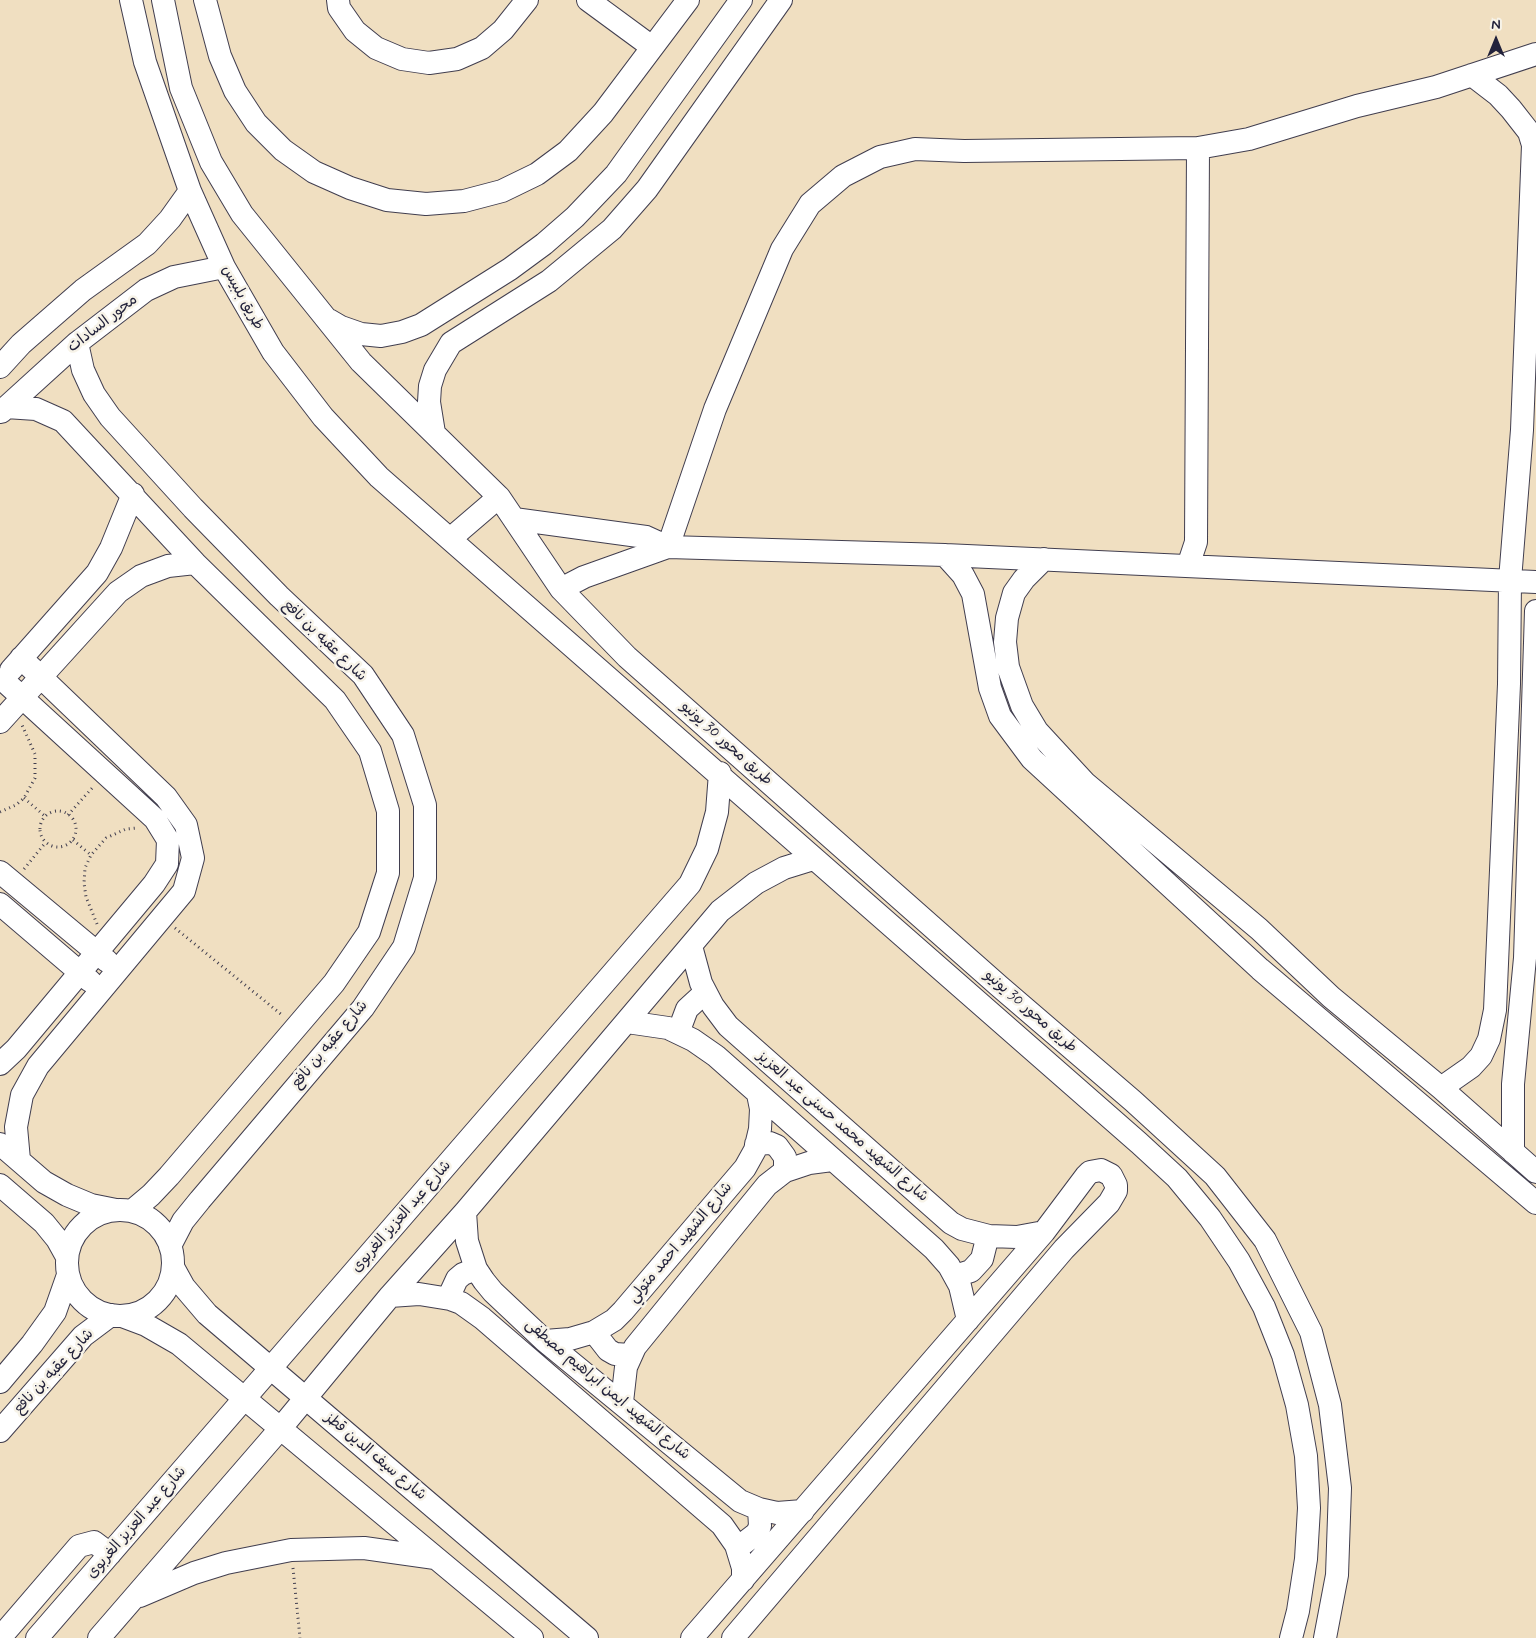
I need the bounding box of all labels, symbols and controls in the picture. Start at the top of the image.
north arrow [1471,15,1521,65]
text: N [1491,16,1501,34]
street label: طريق بلبيس [217,263,267,333]
street label: محور السادات [65,291,141,357]
street label: شارع عقبه بن نافع [278,596,370,686]
street label: طريق محور 30 يونيو [676,698,776,790]
street label: طريق محور 30 يونيو [980,967,1080,1057]
street label: شارع عقبه بن نافع [288,997,372,1093]
street label: شارع الشهيد محمد حسنى عبد العزيز [753,1048,931,1206]
street label: شارع عبد العزيز الغربوى [348,1157,456,1277]
street label: شارع الشهيد احمد متولي [625,1179,737,1307]
street label: شارع الشهيد ايمن ابراهيم مصطفى [521,1316,693,1464]
street label: شارع عقبه بن نافع [10,1326,98,1418]
street label: شارع سيف الدين قطز [321,1409,429,1505]
street label: شارع عبد العزيز الغربوى [83,1463,191,1583]

